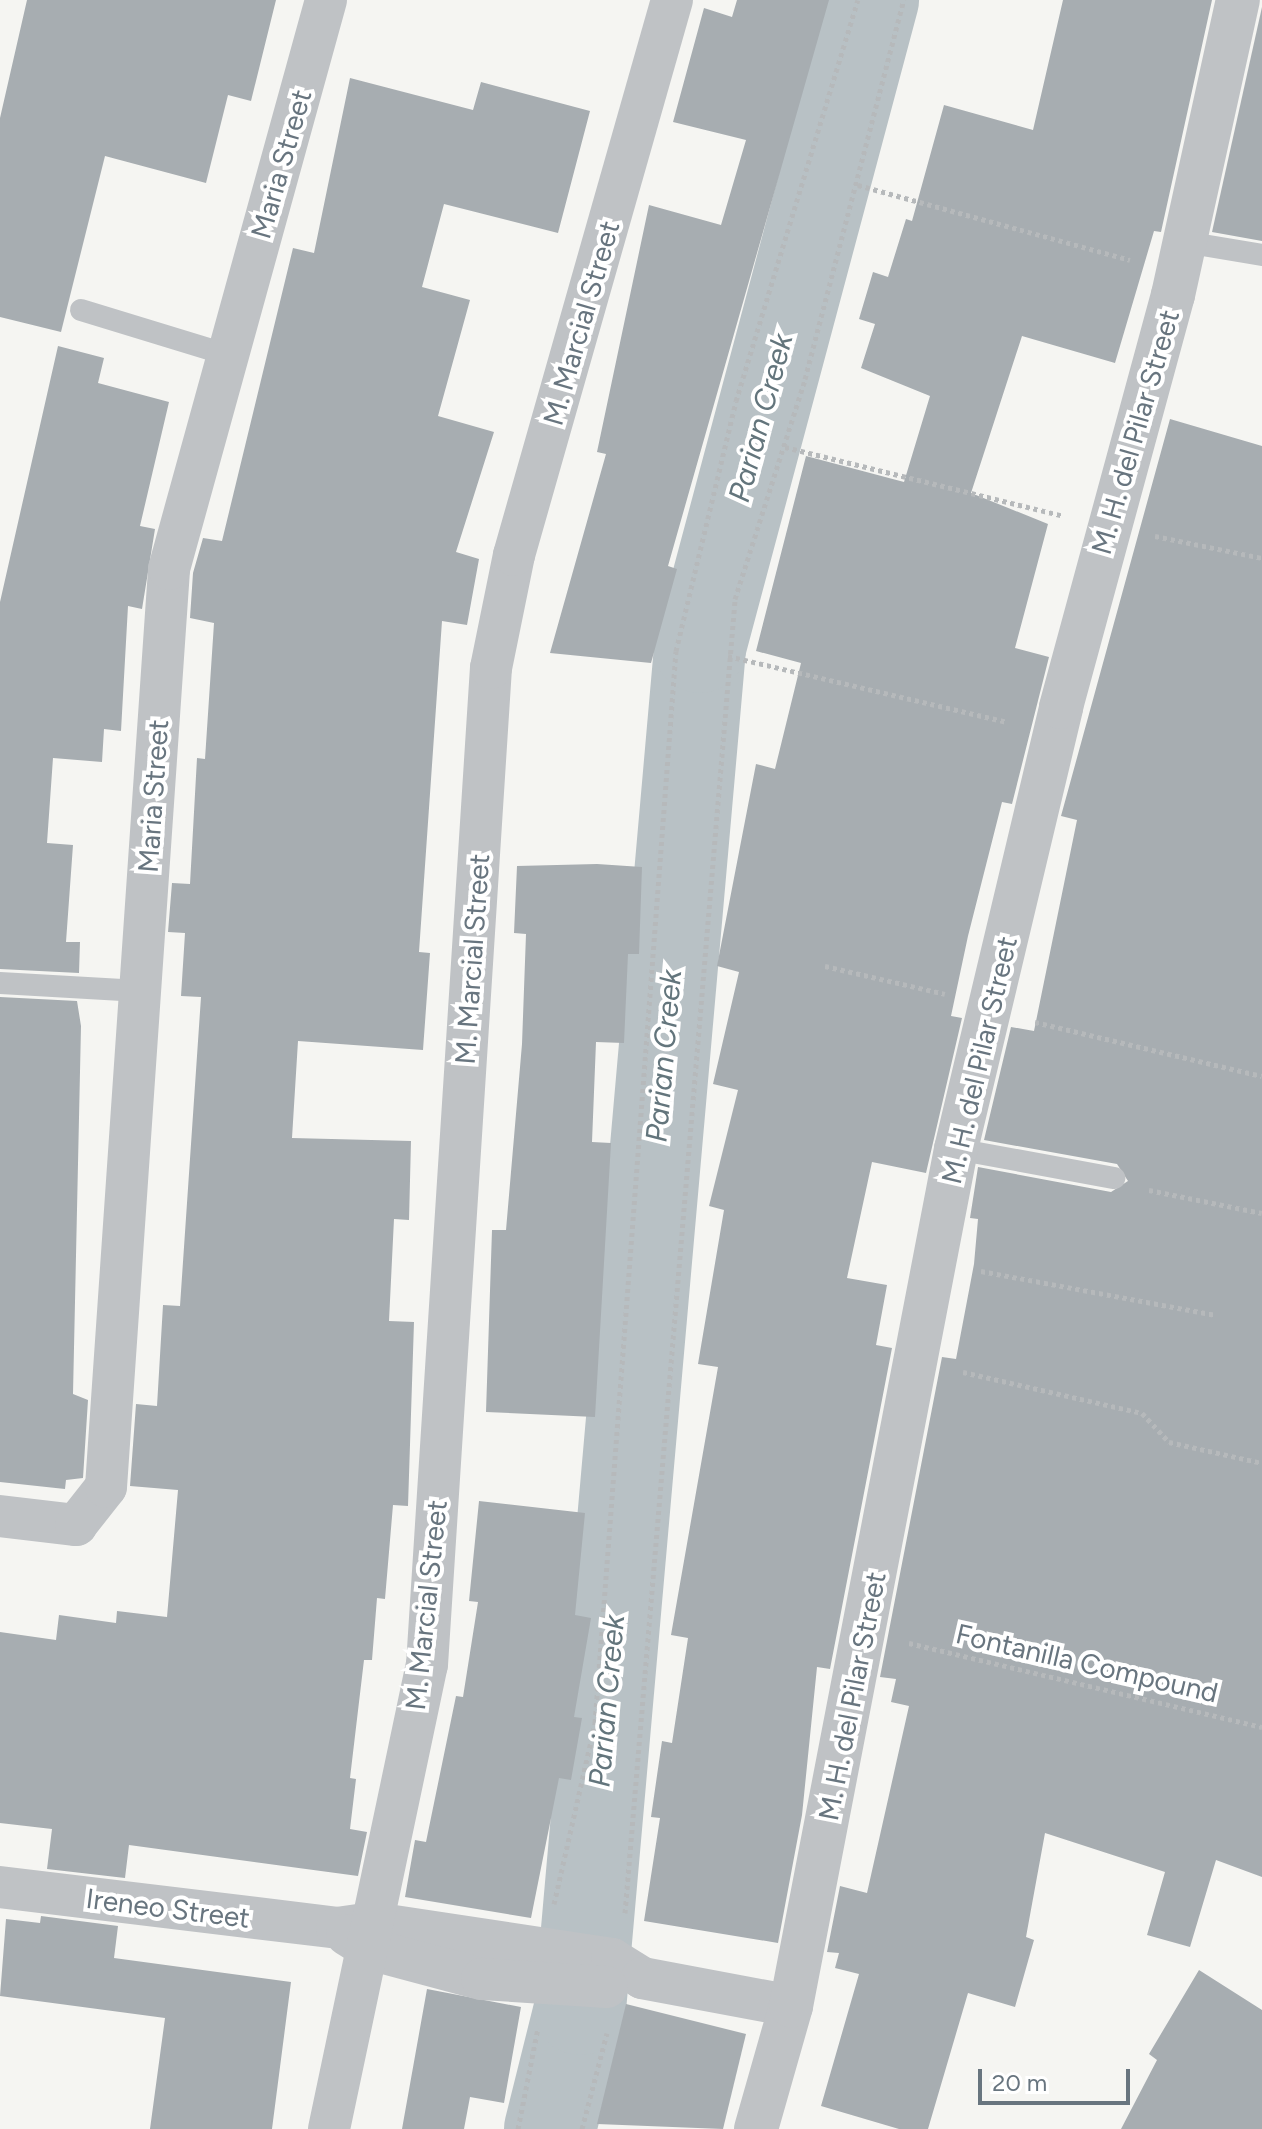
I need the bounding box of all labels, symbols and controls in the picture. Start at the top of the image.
street label: Maria Street [244,86,318,242]
street label: M. Marcial Street [536,217,626,429]
street label: M. H. del Pilar Street [1084,306,1186,558]
water label: Parian Creek [721,330,801,506]
street label: Maria Street [131,718,175,874]
street label: M. Marcial Street [448,852,496,1066]
street label: M. H. del Pilar Street [934,933,1024,1187]
water label: Parian Creek [639,968,689,1144]
street label: M. Marcial Street [398,1498,454,1712]
street label: M. H. del Pilar Street [811,1569,893,1823]
water label: Parian Creek [582,1613,632,1789]
street label: Fontanilla Compound [953,1616,1221,1710]
street label: Ireneo Street [84,1881,252,1935]
scale bar [982,2053,1134,2103]
text: 20 m [992,2068,1047,2097]

